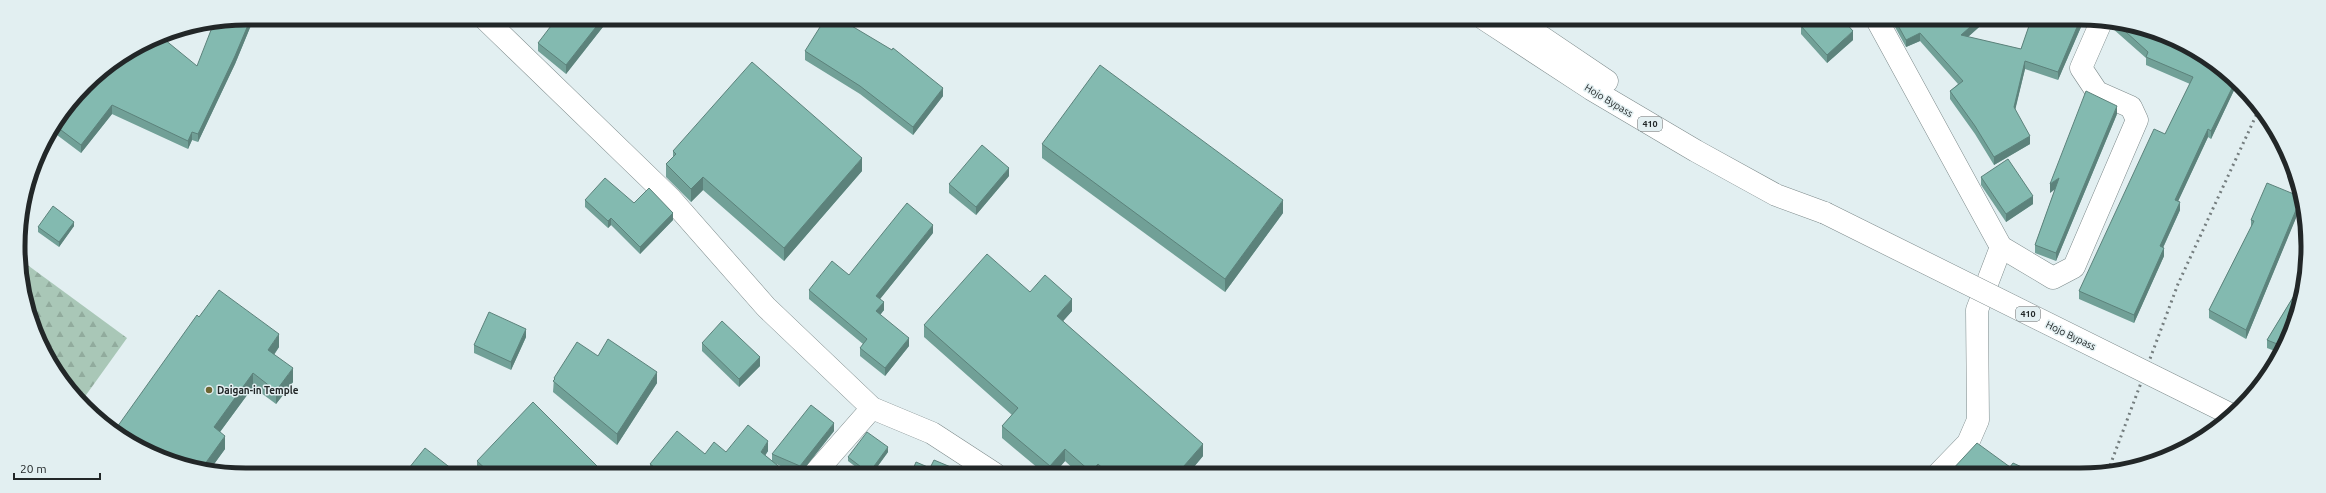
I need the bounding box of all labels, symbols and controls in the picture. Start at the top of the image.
street label: Hojo Bypass [1583,82,1635,119]
road number: 410 [1638,117,1662,131]
road number: 410 [2016,307,2040,321]
street label: Hojo Bypass [2044,319,2098,352]
marker: Daigan-in Temple [204,385,214,395]
place label: Daigan-in Temple [217,385,299,396]
scale bar [14,455,100,481]
text: 20 m [20,462,47,475]

